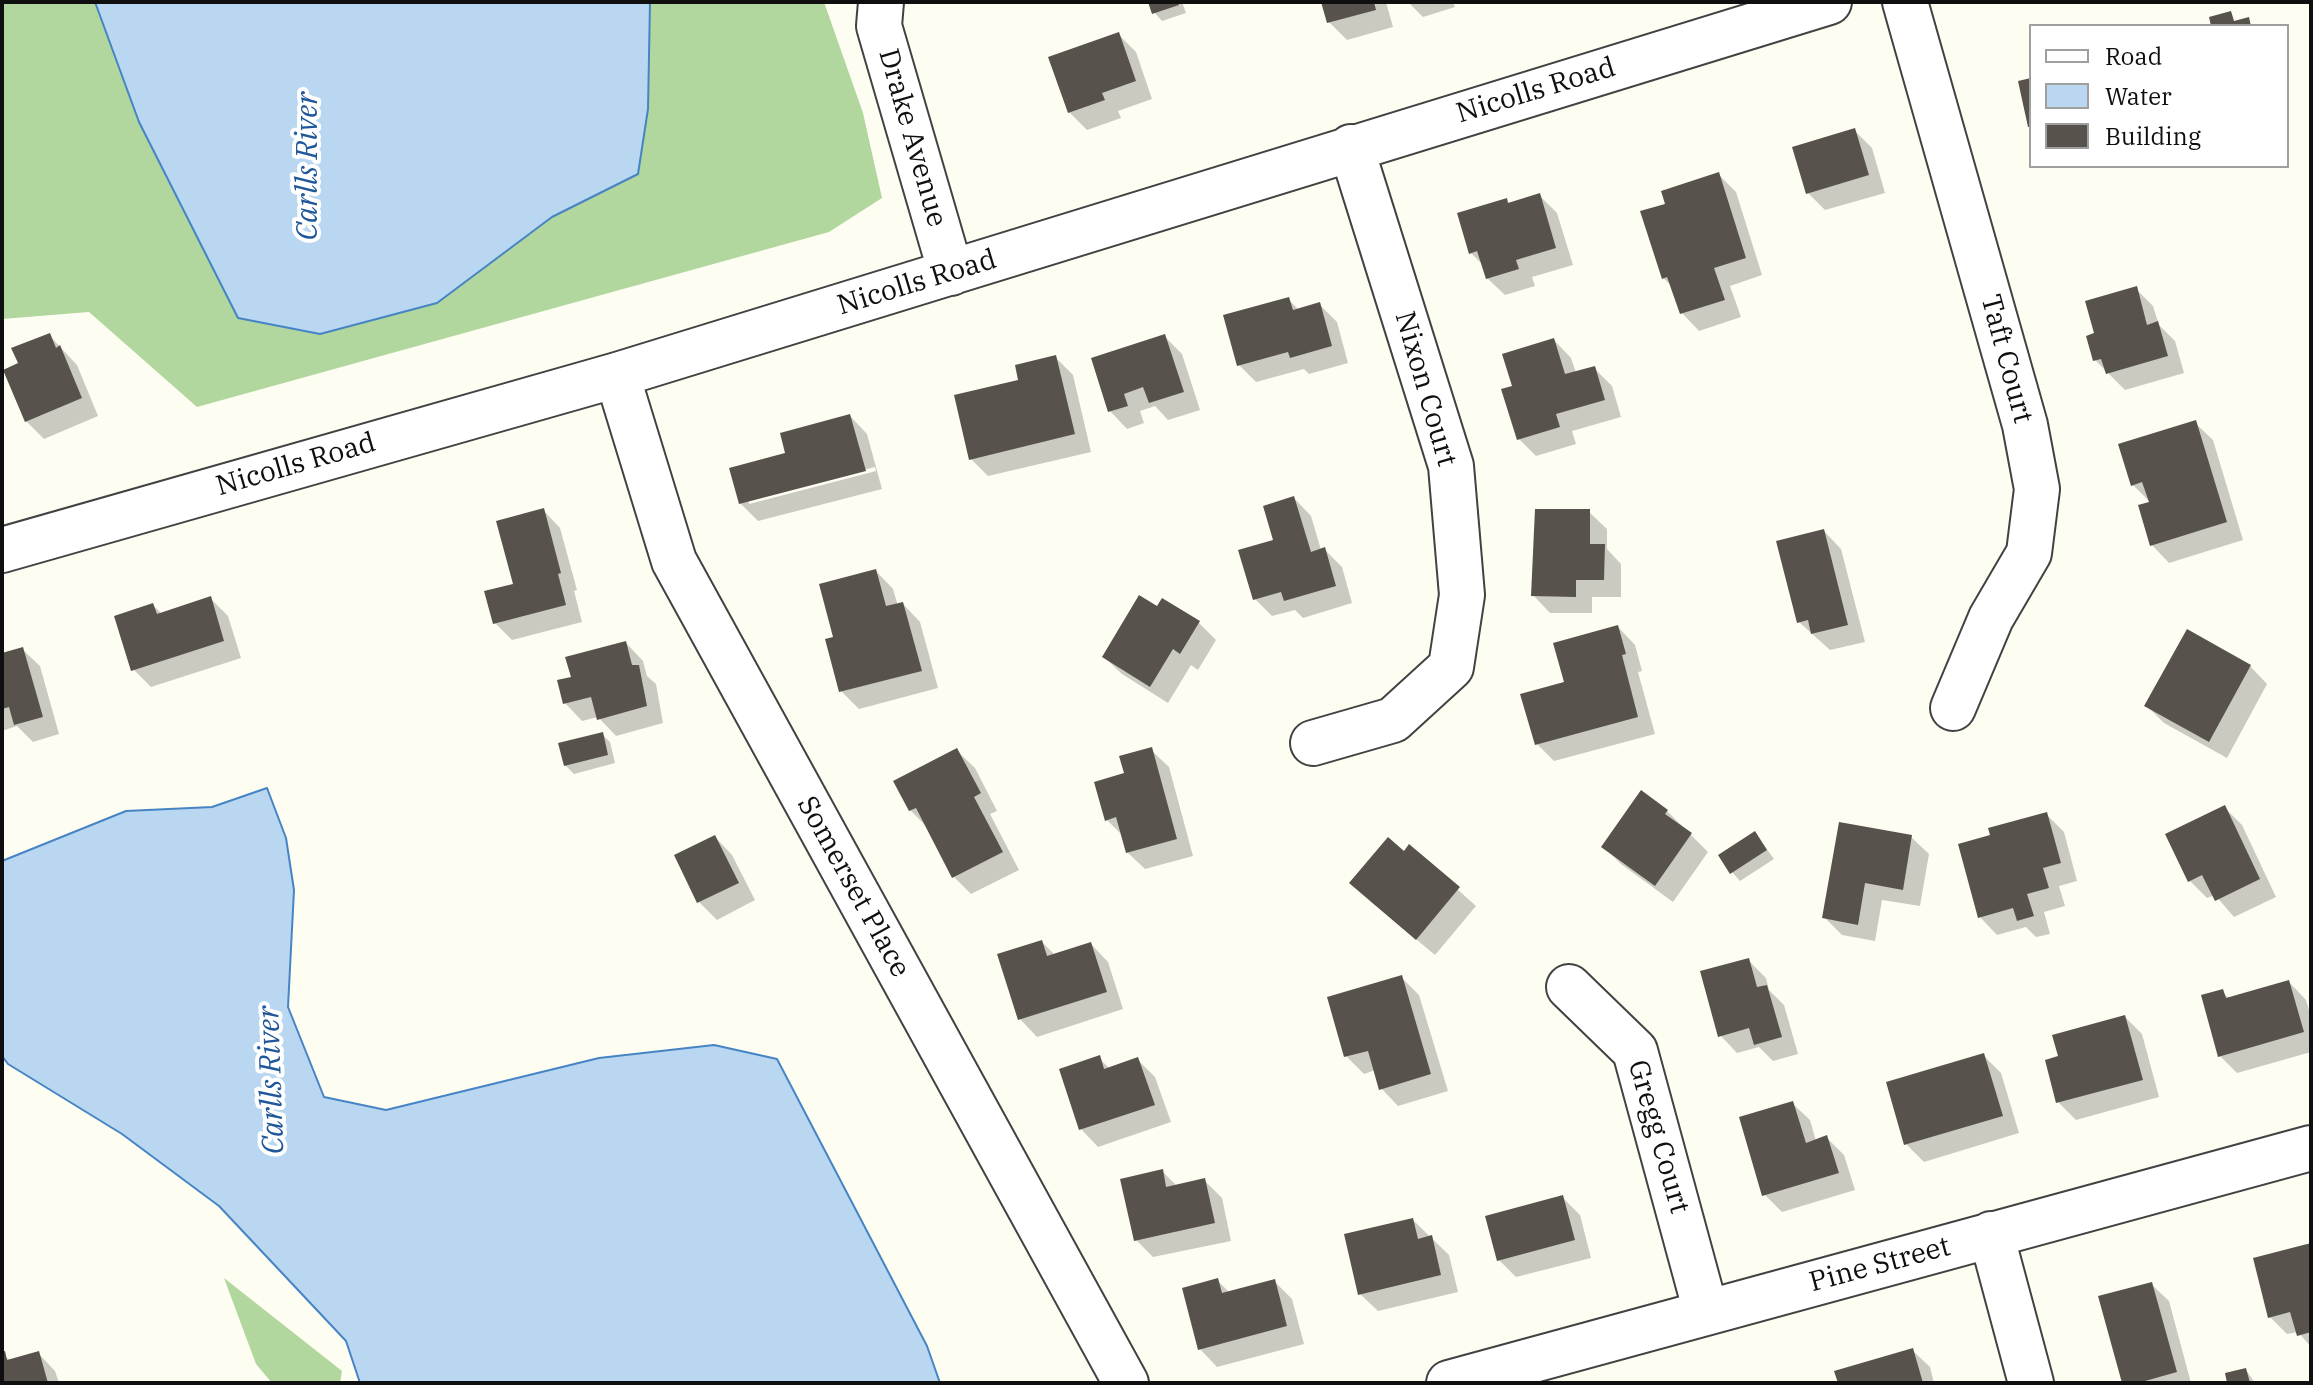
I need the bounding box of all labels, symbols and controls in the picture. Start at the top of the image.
legend [2029,24,2289,168]
text: Road [2105,40,2162,72]
street label: Drake Avenue [871,45,953,231]
street label: Nicolls Road [1453,51,1619,131]
text: Water [2105,80,2172,112]
water label: Carlls River [290,92,326,240]
text: Building [2105,120,2201,152]
street label: Nicolls Road [834,243,1000,323]
street label: Taft Court [1973,291,2039,427]
street label: Nixon Court [1387,308,1463,470]
street label: Nicolls Road [212,426,380,504]
street label: Somerset Place [789,791,917,983]
water label: Carlls River [251,1005,293,1155]
street label: Gregg Court [1620,1056,1696,1218]
street label: Pine Street [1806,1230,1954,1300]

